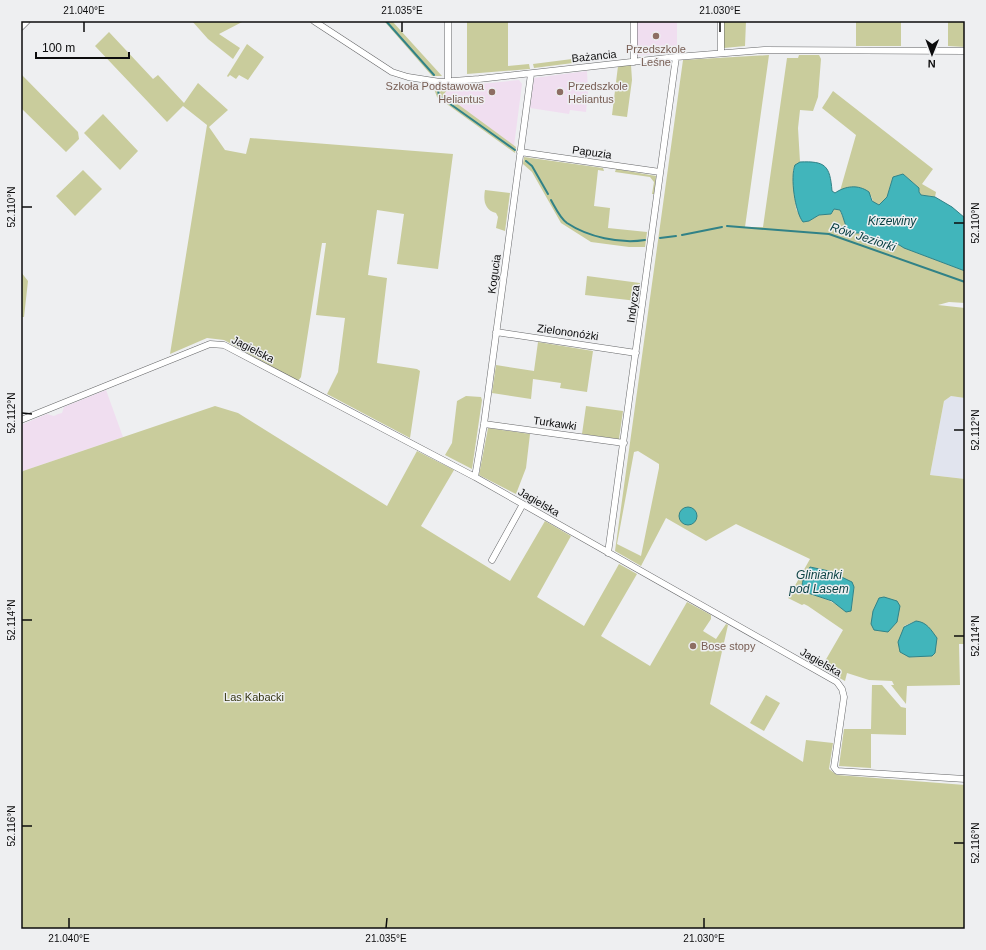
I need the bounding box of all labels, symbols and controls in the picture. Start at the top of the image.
text: 21.040°E [63,5,105,16]
text: 21.035°E [381,5,423,16]
text: 21.030°E [699,5,741,16]
marker: Przedszkole Leśne [651,31,661,41]
scale bar [36,34,129,60]
north arrow [912,34,952,74]
text: 100 m [42,41,75,55]
place label: Przedszkole Leśne [626,43,686,68]
street label: Bażancia [571,48,618,64]
text: N [928,58,936,70]
place label: Szkoła Podstawowa Heliantus [386,80,485,105]
place label: Przedszkole Heliantus [568,80,628,105]
marker: Szkoła Podstawowa Heliantus [487,87,497,97]
marker: Przedszkole Heliantus [555,87,565,97]
street label: Papuzia [571,143,613,161]
text: 52.110°N [6,186,17,228]
text: 52.110°N [970,202,981,244]
water label: Krzewiny [868,214,917,228]
water label: Rów Jeziorki [828,220,898,254]
street label: Kogucia [485,253,503,295]
street label: Indycza [624,284,642,324]
street label: Zielononóżki [537,322,599,342]
street label: Jagielska [230,333,277,365]
text: 52.112°N [6,392,17,434]
text: 52.112°N [970,409,981,451]
street label: Turkawki [533,414,577,432]
street label: Jagielska [516,485,563,519]
water label: Glinianki pod Lasem [788,568,849,596]
text: 52.114°N [6,599,17,641]
text: 52.114°N [970,615,981,657]
place label: Bose stopy [701,640,756,652]
marker: Bose stopy [688,641,698,651]
street label: Jagielska [798,645,845,679]
park label: Las Kabacki [224,691,284,703]
text: 52.116°N [6,805,17,847]
text: 52.116°N [970,822,981,864]
text: 21.040°E [48,933,90,944]
text: 21.035°E [365,933,407,944]
text: 21.030°E [683,933,725,944]

